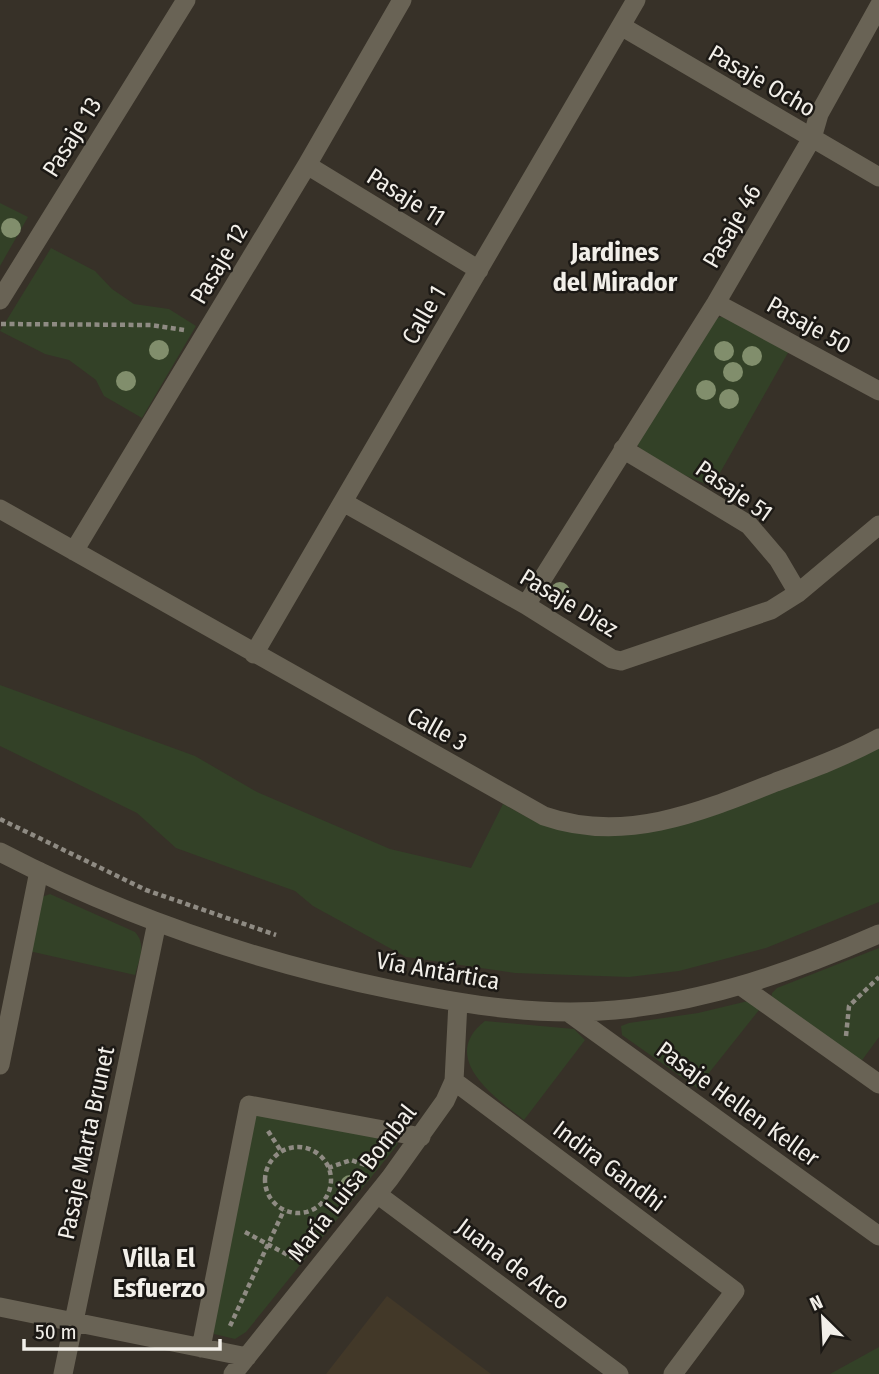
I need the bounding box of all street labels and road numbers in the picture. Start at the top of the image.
street label: Pasaje Ocho [704,39,820,123]
street label: Pasaje 13 [37,92,107,182]
street label: Pasaje 11 [362,162,450,232]
street label: Pasaje 46 [697,179,767,273]
street label: Pasaje 12 [184,219,254,309]
street label: Calle 1 [396,281,452,349]
street label: Pasaje 50 [762,291,856,359]
street label: Pasaje 51 [690,455,778,527]
street label: Pasaje Diez [515,563,623,643]
street label: Calle 3 [402,701,472,757]
street label: Vía Antártica [374,946,502,996]
street label: Pasaje Hellen Keller [651,1036,825,1173]
street label: Pasaje Marta Brunet [52,1044,120,1242]
street label: María Luisa Bombal [282,1099,422,1267]
street label: Indira Gandhi [548,1115,670,1217]
street label: Juana de Arco [451,1212,575,1316]

